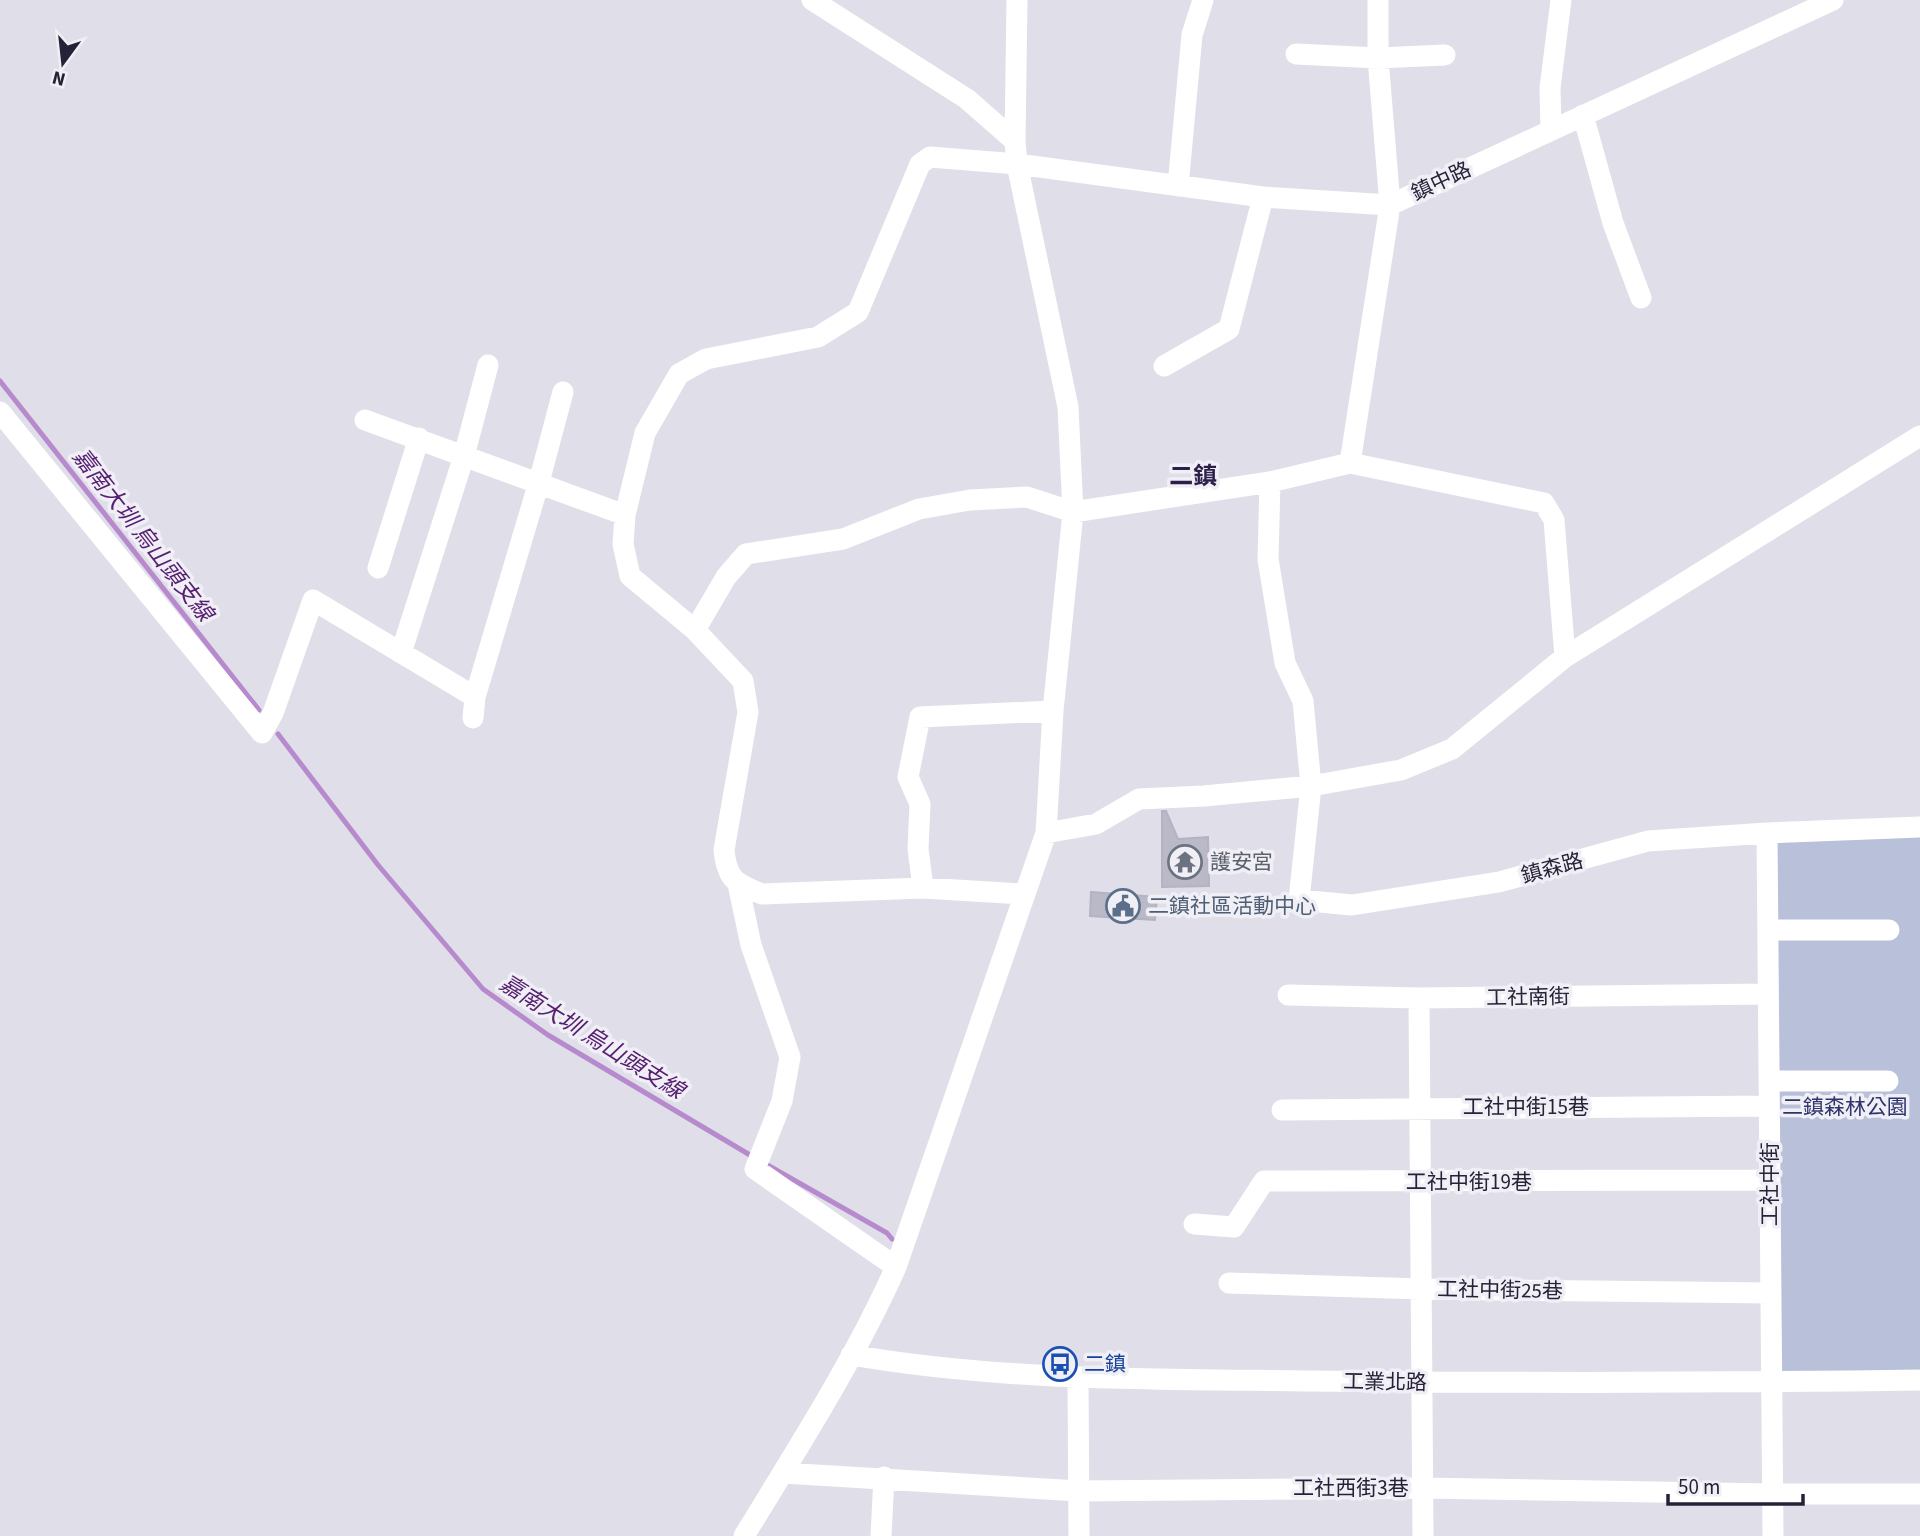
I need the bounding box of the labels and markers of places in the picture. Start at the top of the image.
temple icon: 護安宮 [1166,843,1204,881]
place label: 護安宮 [1210,847,1273,877]
public building icon: 二鎮社區活動中心 [1104,887,1142,925]
place label: 二鎮社區活動中心 [1148,891,1316,921]
bus stop icon: 二鎮 [1041,1345,1079,1383]
place label: 二鎮 [1084,1349,1126,1379]

